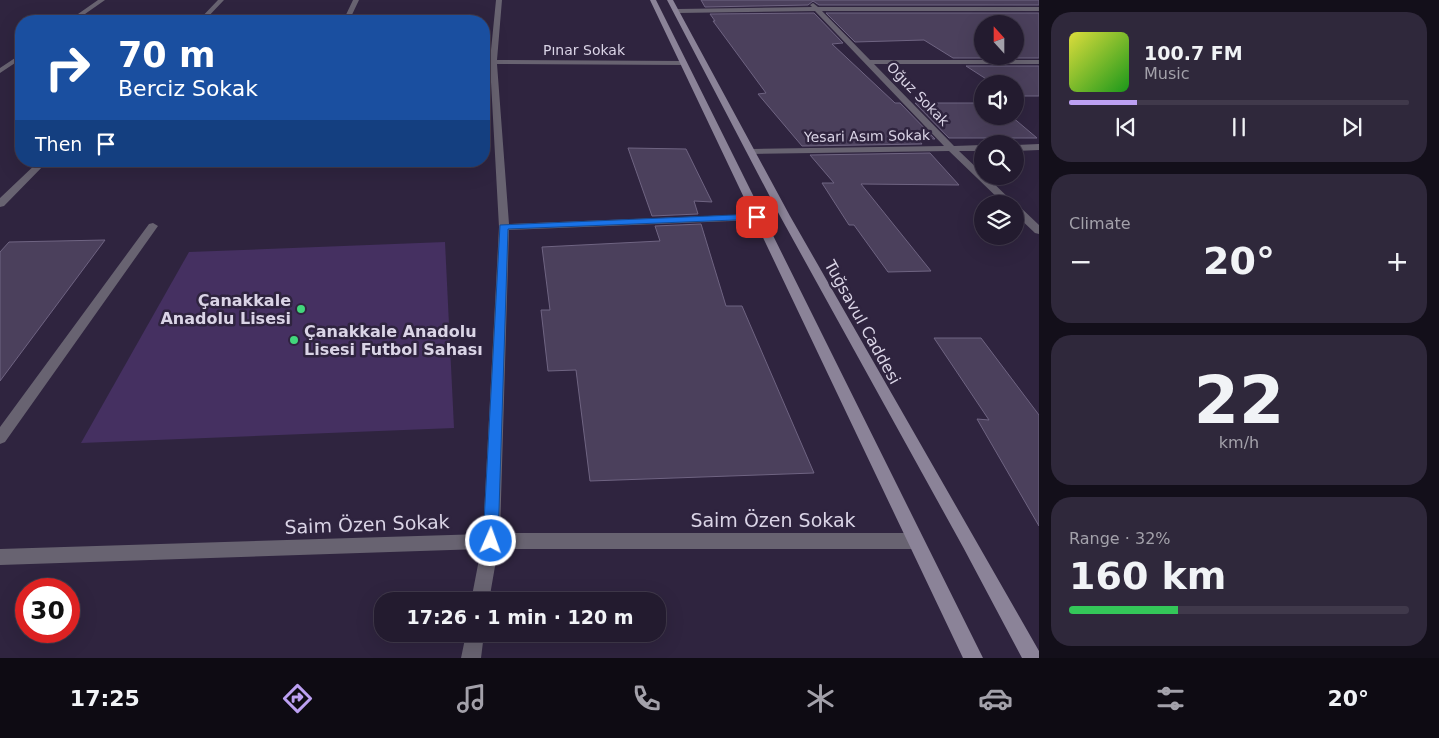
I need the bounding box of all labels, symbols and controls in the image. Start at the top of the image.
north arrow [974,15,1024,65]
map controls [974,15,1024,245]
icon: right [35,35,100,100]
text: 70 m [118,35,215,75]
street label: Pınar Sokak [543,42,626,58]
text: 100.7 FM [1144,42,1243,64]
street label: Oğuz Sokak [884,59,953,130]
text: Music [1144,64,1190,83]
button: sound [974,75,1024,125]
text: Berciz Sokak [118,76,258,101]
icon: previous [1112,113,1140,141]
icon: pause [1225,113,1253,141]
icon: next [1338,113,1366,141]
street label: Yesari Asım Sokak [803,127,931,145]
icon: arrive [92,130,120,158]
text: Then [35,133,82,155]
button: search [974,135,1024,185]
button: layers [974,195,1024,245]
pin [736,196,778,238]
icon: arrive [743,203,771,231]
text: Climate [1069,214,1131,233]
text: 20° [1203,239,1275,283]
text: − [1069,245,1092,278]
text: + [1386,245,1409,278]
street label: Tuğsavul Caddesi [820,256,905,388]
place label: Çanakkale Anadolu Lisesi [160,291,291,328]
marker: Çanakkale Anadolu Lisesi [295,303,307,315]
place label: Çanakkale Anadolu Lisesi Futbol Sahası [304,322,483,359]
marker: Çanakkale Anadolu Lisesi Futbol Sahası [288,334,300,346]
text: 22 [1194,363,1284,438]
text: km/h [1219,433,1259,452]
street label: Saim Özen Sokak [690,509,856,531]
street label: Saim Özen Sokak [284,510,450,538]
position arrow [464,514,516,566]
text: Range · 32% [1069,529,1171,548]
text: 160 km [1069,554,1226,598]
speed limit sign: 30 [15,578,80,643]
text: 17:26 · 1 min · 120 m [406,606,634,628]
icon: directions [280,681,315,716]
icon: music [454,681,489,716]
icon: phone [629,681,664,716]
icon: climate [803,681,838,716]
icon: car [978,681,1013,716]
icon: filters [1153,681,1188,716]
text: 17:25 [70,686,140,711]
text: 20° [1327,686,1369,711]

